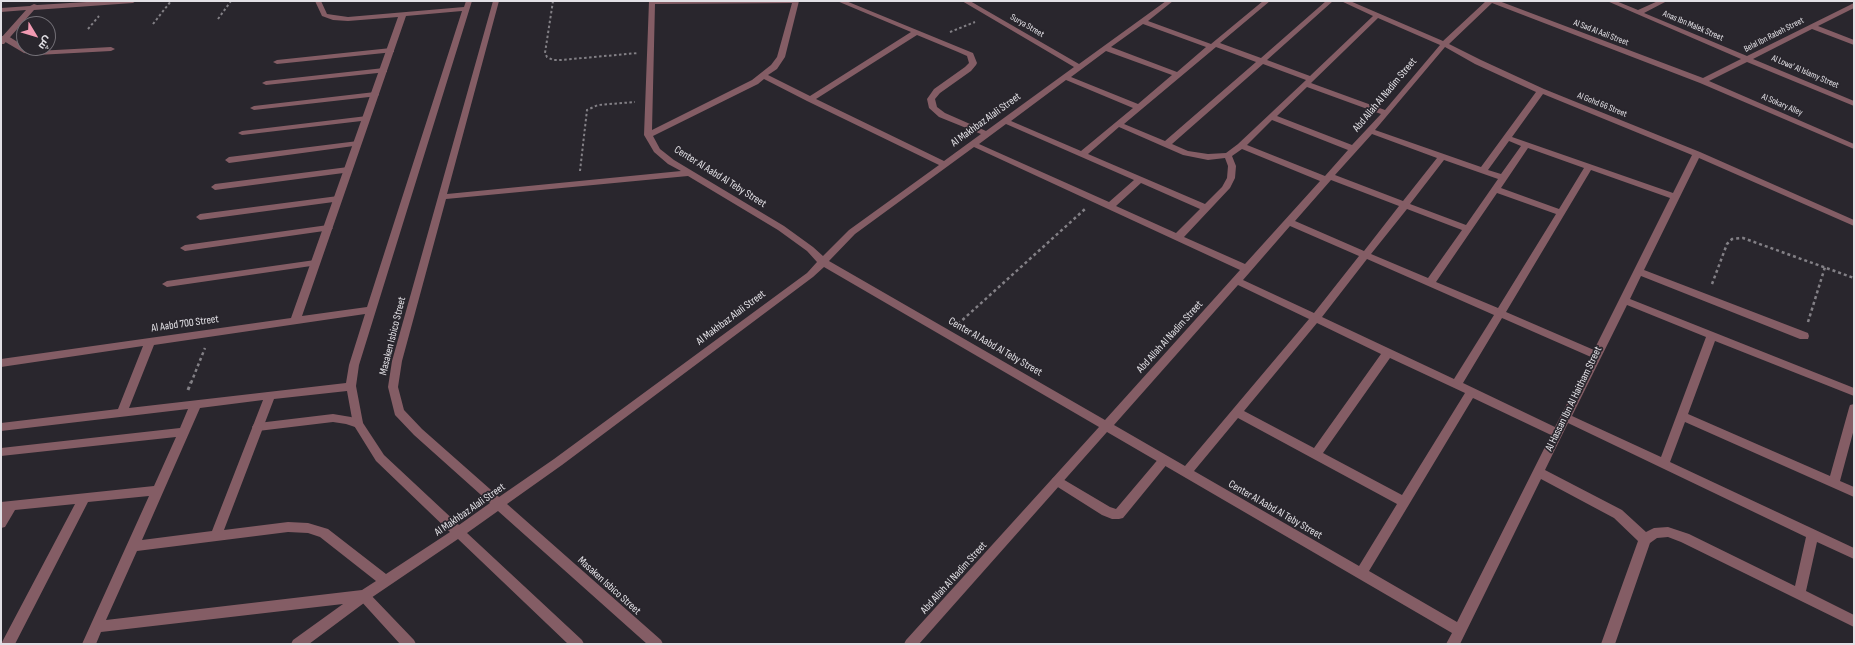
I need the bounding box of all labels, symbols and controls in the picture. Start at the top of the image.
street label: Anas Ibn Malek Street [1661,8,1725,44]
street label: Surya Street [1008,12,1046,40]
street label: Belal Ibn Rabeh Street [1742,15,1806,55]
north arrow [16,16,56,56]
street label: Al Sad Al Aali Street [1572,18,1630,48]
text: ش [36,34,55,53]
street label: Al Lowa' Al Islamy Street [1770,53,1840,91]
street label: Abd Allah Al Nadim Street [1350,55,1420,135]
street label: Al Makhbaz Alali Street [948,90,1024,150]
street label: Al Gohd 66 Street [1576,90,1628,120]
street label: Al Sokary Alley [1760,92,1804,118]
street label: Center Al Aabd Al Teby Street [671,143,769,211]
street label: Al Makhbaz Alali Street [694,288,768,348]
street label: Masaken Isbico Street [377,295,409,377]
street label: Abd Allah Al Nadim Street [1134,298,1206,376]
street label: Al Aabd 700 Street [151,313,219,335]
street label: Center Al Aabd Al Teby Street [946,315,1044,379]
street label: Al Hassan Ibn Al Haitham Street [1543,344,1605,454]
street label: Center Al Aabd Al Teby Street [1226,478,1324,542]
street label: Al Makhbaz Alali Street [432,481,508,539]
street label: Abd Allah Al Nadim Street [918,539,990,617]
street label: Masaken Isbico Street [575,554,643,618]

